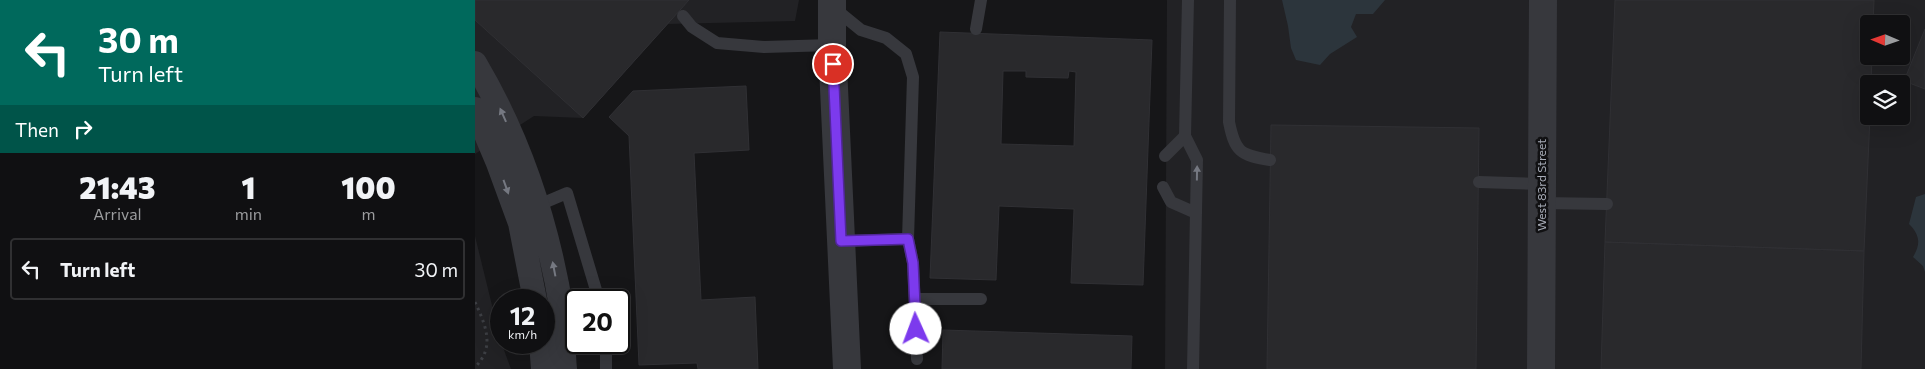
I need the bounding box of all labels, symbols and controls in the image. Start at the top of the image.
north arrow [1860,15,1910,65]
map controls [1860,15,1910,125]
text: 30 m [98,17,179,60]
icon: left [15,20,80,85]
pin [812,43,854,85]
icon: arrive [819,50,847,78]
text: Turn left [98,60,183,87]
button: layers [1860,75,1910,125]
one-way arrow [498,108,506,122]
icon: right [69,115,97,143]
text: Then [15,118,59,141]
street label: West 83rd Street [1534,139,1548,231]
one-way arrow [1193,165,1201,181]
text: 21:43 [79,168,155,205]
text: 1 [241,168,255,205]
text: 100 [341,168,396,205]
one-way arrow [503,179,510,194]
text: Arrival [93,204,142,223]
text: min [235,204,262,223]
text: m [362,204,375,223]
icon: left [17,255,45,283]
text: Turn left [60,258,135,281]
text: 30 m [415,258,458,281]
one-way arrow [549,260,557,276]
speed limit sign: 20 [565,289,630,354]
text: 12 [510,300,535,330]
position arrow [889,302,941,354]
text: km/h [508,327,537,341]

